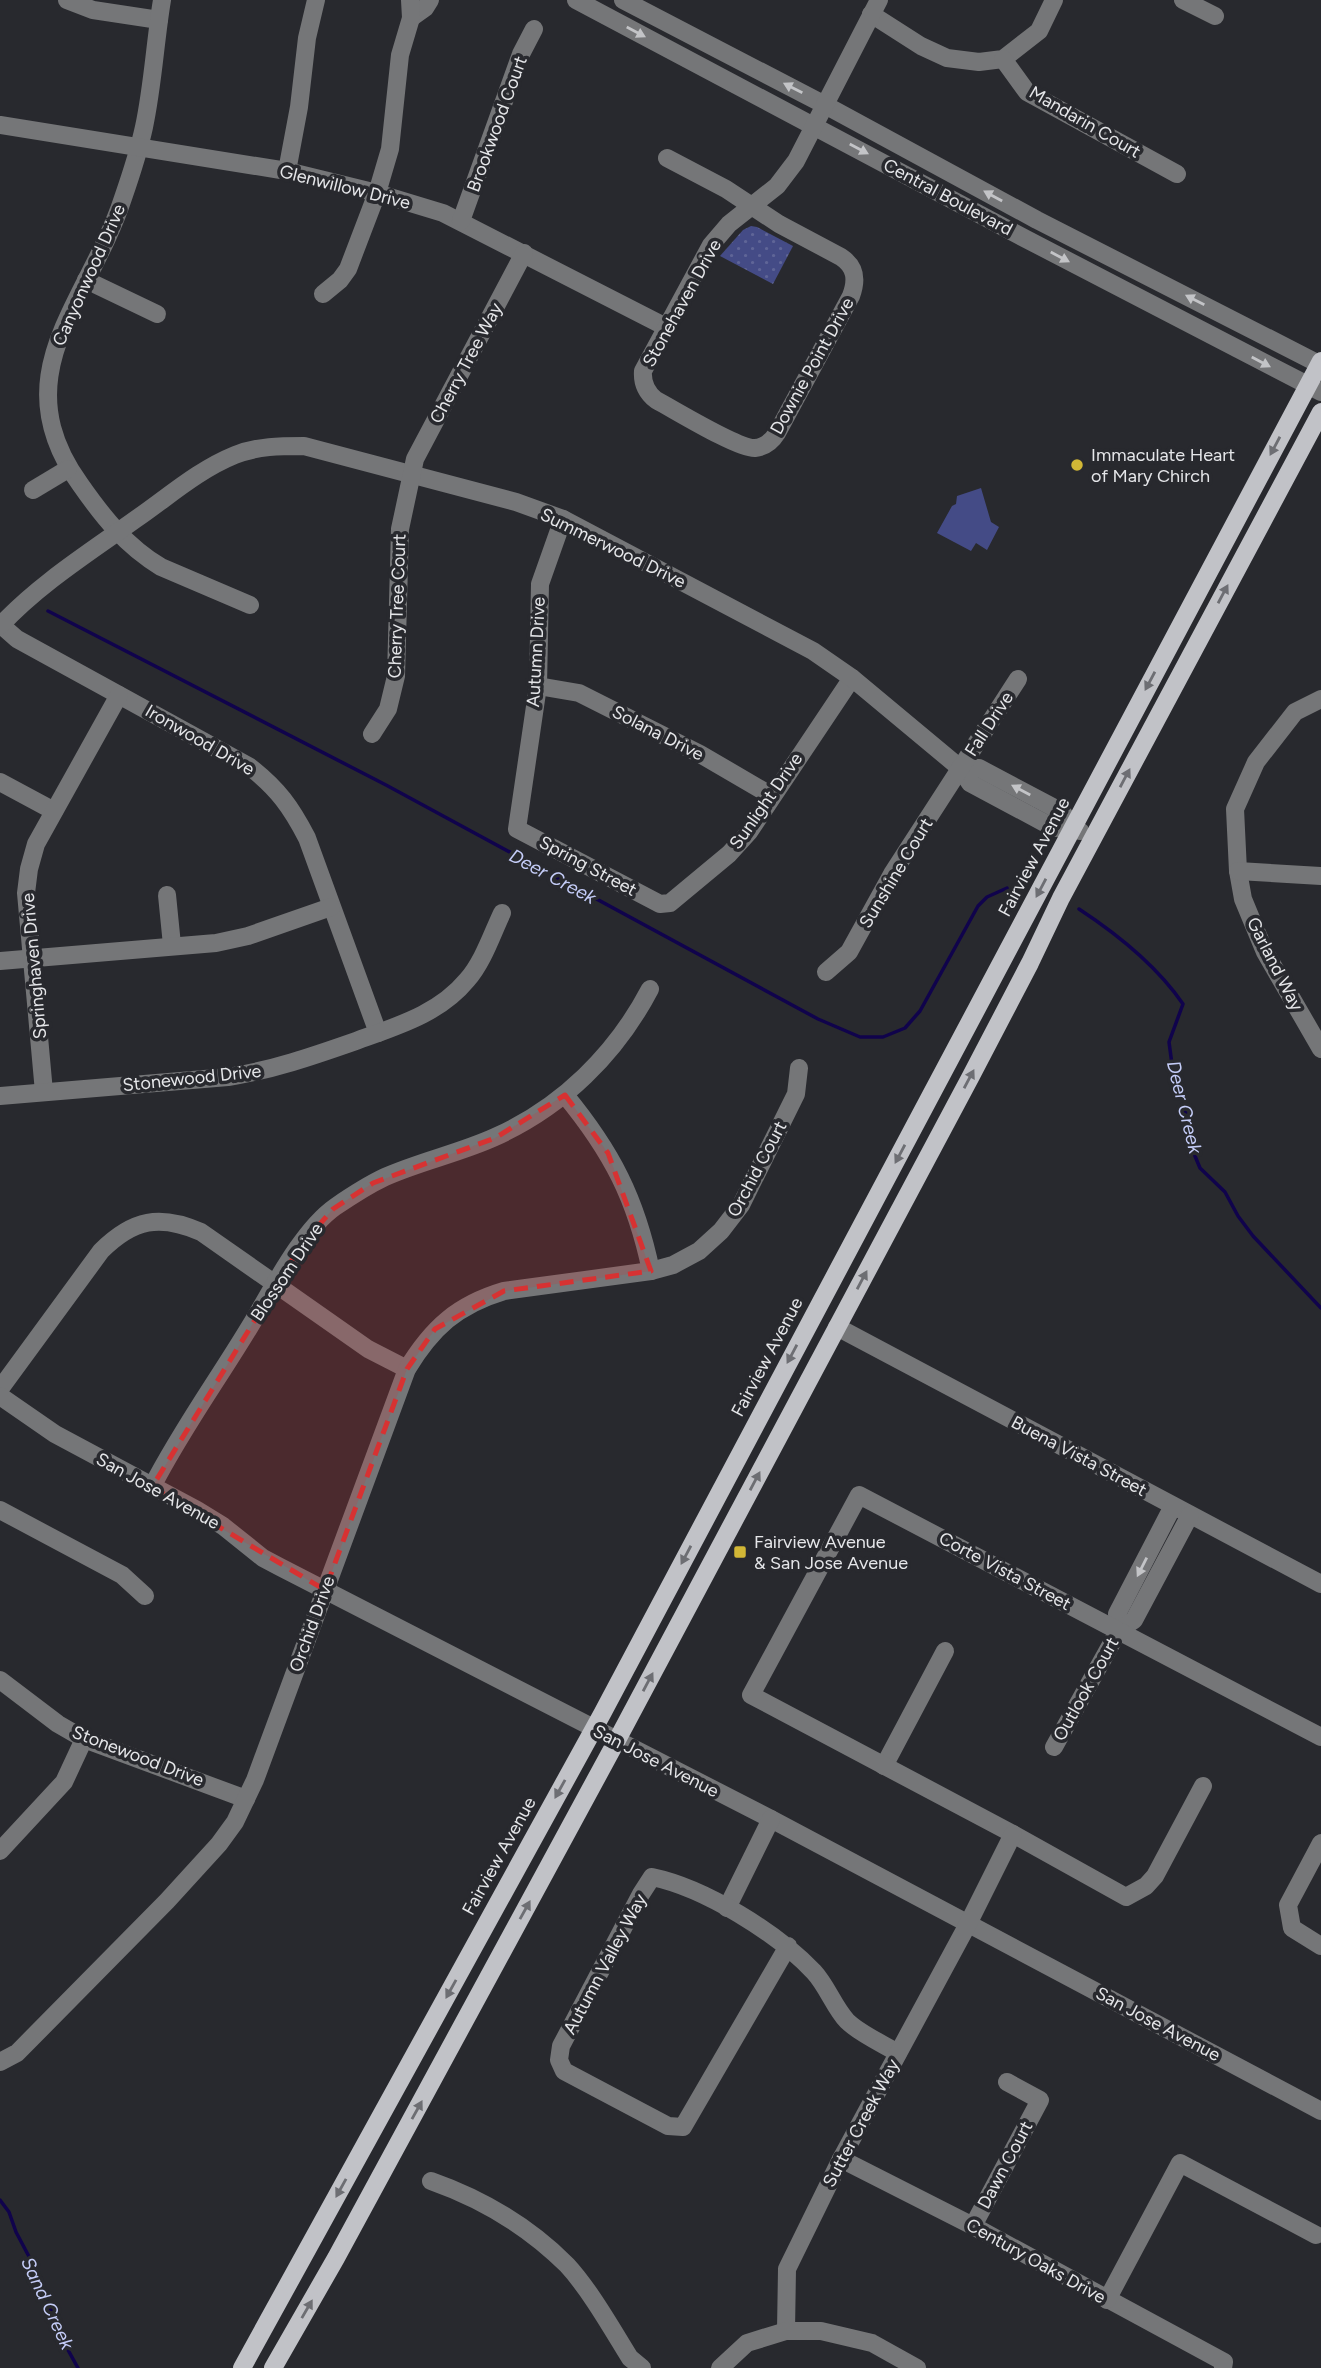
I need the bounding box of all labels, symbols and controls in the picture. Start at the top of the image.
one-way arrow [626,26,646,37]
street label: Brookwood Court [462,53,532,195]
street label: Mandarin Court [1025,81,1145,163]
one-way arrow [783,82,802,94]
one-way arrow [849,144,869,155]
street label: Central Boulevard [880,154,1016,240]
street label: Glenwillow Drive [277,160,413,214]
one-way arrow [983,190,1003,202]
street label: Canyonwood Drive [48,200,130,349]
street label: Stonehaven Drive [638,235,726,371]
one-way arrow [1050,251,1070,262]
street label: Downie Point Drive [765,294,859,438]
one-way arrow [1185,294,1205,305]
street label: Cherry Tree Way [425,299,507,427]
one-way arrow [1252,356,1271,368]
one-way arrow [1270,436,1281,456]
place label: Immaculate Heart of Mary Chirch [1091,444,1235,487]
marker: Immaculate Heart of Mary Chirch [1069,457,1085,473]
street label: Summerwood Drive [537,503,689,593]
street label: Cherry Tree Court [383,533,411,679]
one-way arrow [1217,585,1229,604]
street label: Autumn Drive [522,596,550,708]
one-way arrow [1145,672,1157,692]
street label: Fall Drive [960,687,1018,761]
street label: Ironwood Drive [141,700,259,780]
street label: Solana Drive [608,701,708,766]
street label: Sunlight Drive [725,748,807,853]
one-way arrow [1120,768,1131,788]
one-way arrow [1011,784,1030,796]
street label: Fairview Avenue [993,794,1075,920]
street label: Sunshine Court [855,814,938,932]
street label: Spring Street [535,831,641,901]
water label: Deer Creek [505,844,601,909]
one-way arrow [1036,878,1047,898]
street label: Springhaven Drive [17,892,51,1040]
street label: Garland Way [1242,913,1308,1015]
water label: Deer Creek [1162,1058,1207,1157]
street label: Stonewood Drive [122,1060,263,1096]
one-way arrow [963,1069,975,1089]
street label: Orchid Court [723,1117,792,1221]
one-way arrow [894,1144,906,1163]
street label: Blossom Drive [246,1218,328,1325]
one-way arrow [856,1270,868,1290]
street label: Fairview Avenue [726,1294,808,1420]
one-way arrow [787,1344,798,1364]
street label: Buena Vista Street [1007,1411,1151,1501]
street label: San Jose Avenue [92,1448,224,1534]
one-way arrow [749,1471,761,1490]
street label: Corte Vista Street [935,1527,1075,1615]
place label: Fairview Avenue & San Jose Avenue [754,1531,908,1574]
marker: Fairview Avenue & San Jose Avenue [732,1544,748,1560]
one-way arrow [680,1545,692,1565]
one-way arrow [1136,1557,1147,1577]
street label: Orchid Drive [284,1573,340,1675]
street label: Outlook Court [1048,1633,1124,1745]
one-way arrow [642,1671,654,1691]
street label: San Jose Avenue [590,1720,723,1802]
street label: Stonewood Drive [69,1721,207,1791]
one-way arrow [554,1779,566,1799]
street label: Fairview Avenue [457,1793,541,1919]
street label: Autumn Valley Way [559,1889,652,2038]
one-way arrow [519,1900,531,1920]
one-way arrow [445,1979,457,1999]
street label: San Jose Avenue [1092,1982,1224,2066]
street label: Sutter Creek Way [818,2055,904,2191]
one-way arrow [410,2099,422,2119]
street label: Dawn Court [973,2117,1037,2213]
one-way arrow [335,2178,347,2198]
street label: Century Oaks Drive [962,2214,1110,2309]
water label: Sand Creek [16,2253,79,2354]
one-way arrow [301,2299,313,2318]

